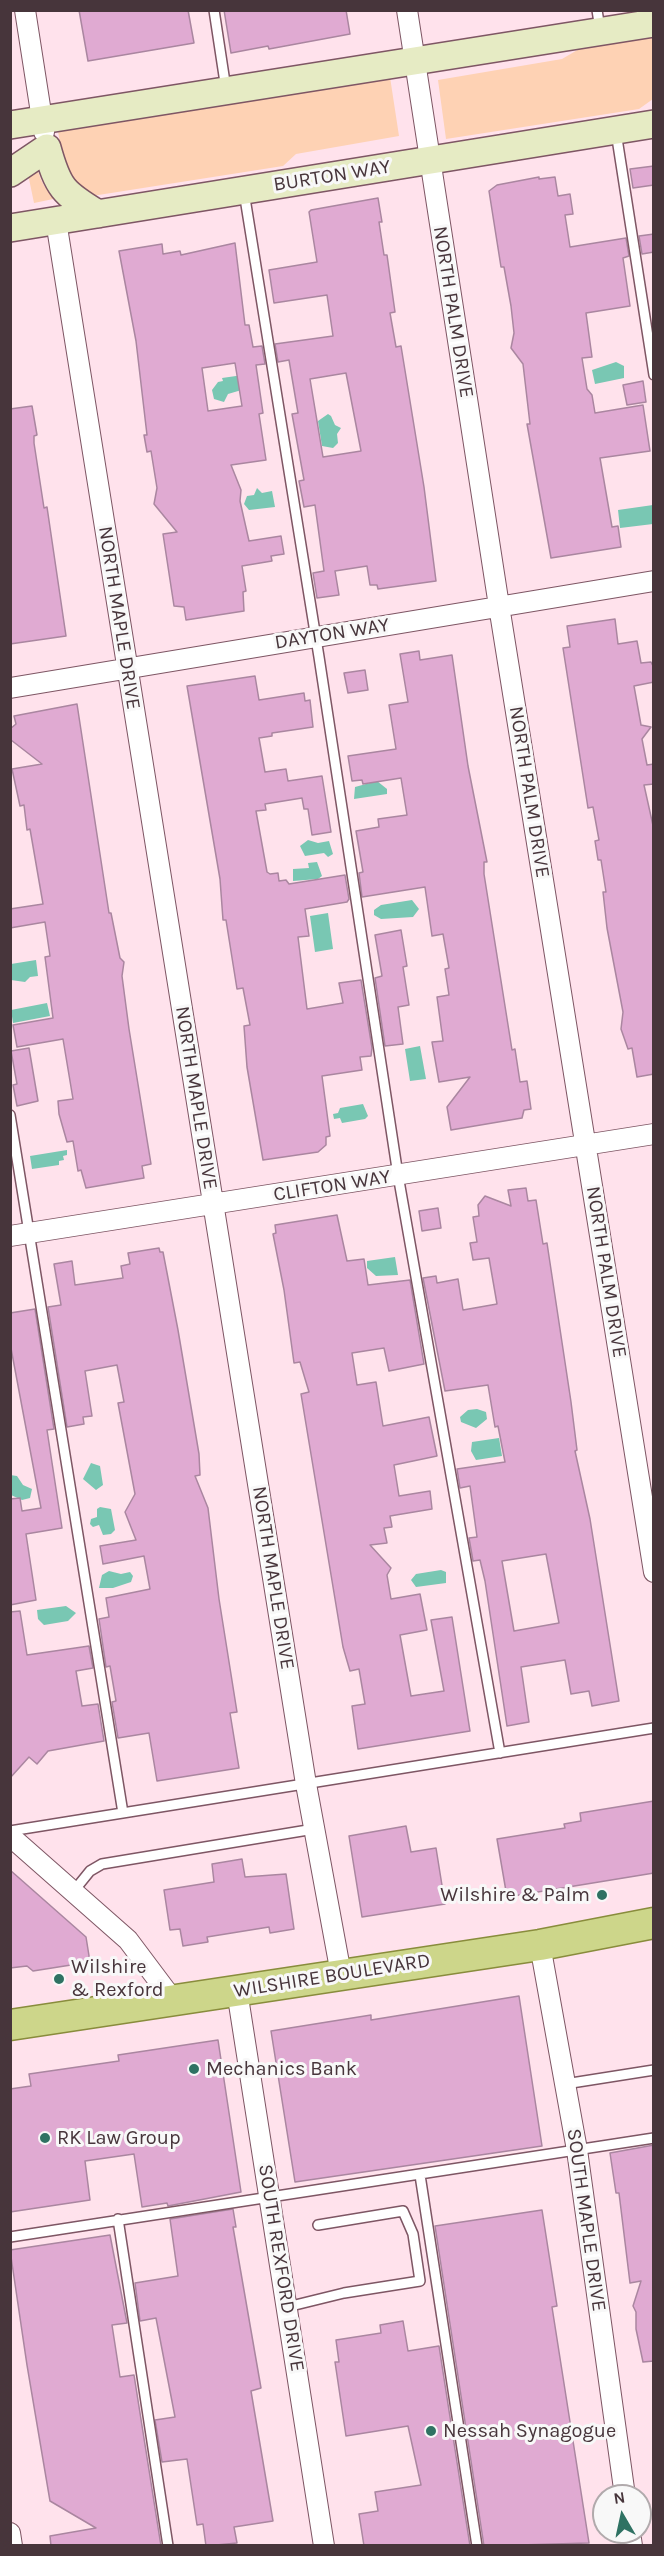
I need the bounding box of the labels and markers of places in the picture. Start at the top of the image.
place label: Wilshire & Palm [440,1883,590,1907]
marker: Wilshire & Palm [595,1888,609,1902]
place label: Wilshire & Rexford [71,1955,164,2002]
marker: Wilshire & Rexford [52,1972,66,1986]
place label: Mechanics Bank [206,2057,357,2081]
marker: Mechanics Bank [187,2062,201,2076]
place label: RK Law Group [57,2126,181,2150]
marker: RK Law Group [38,2131,52,2145]
place label: Nessah Synagogue [443,2419,616,2443]
marker: Nessah Synagogue [424,2424,438,2438]

